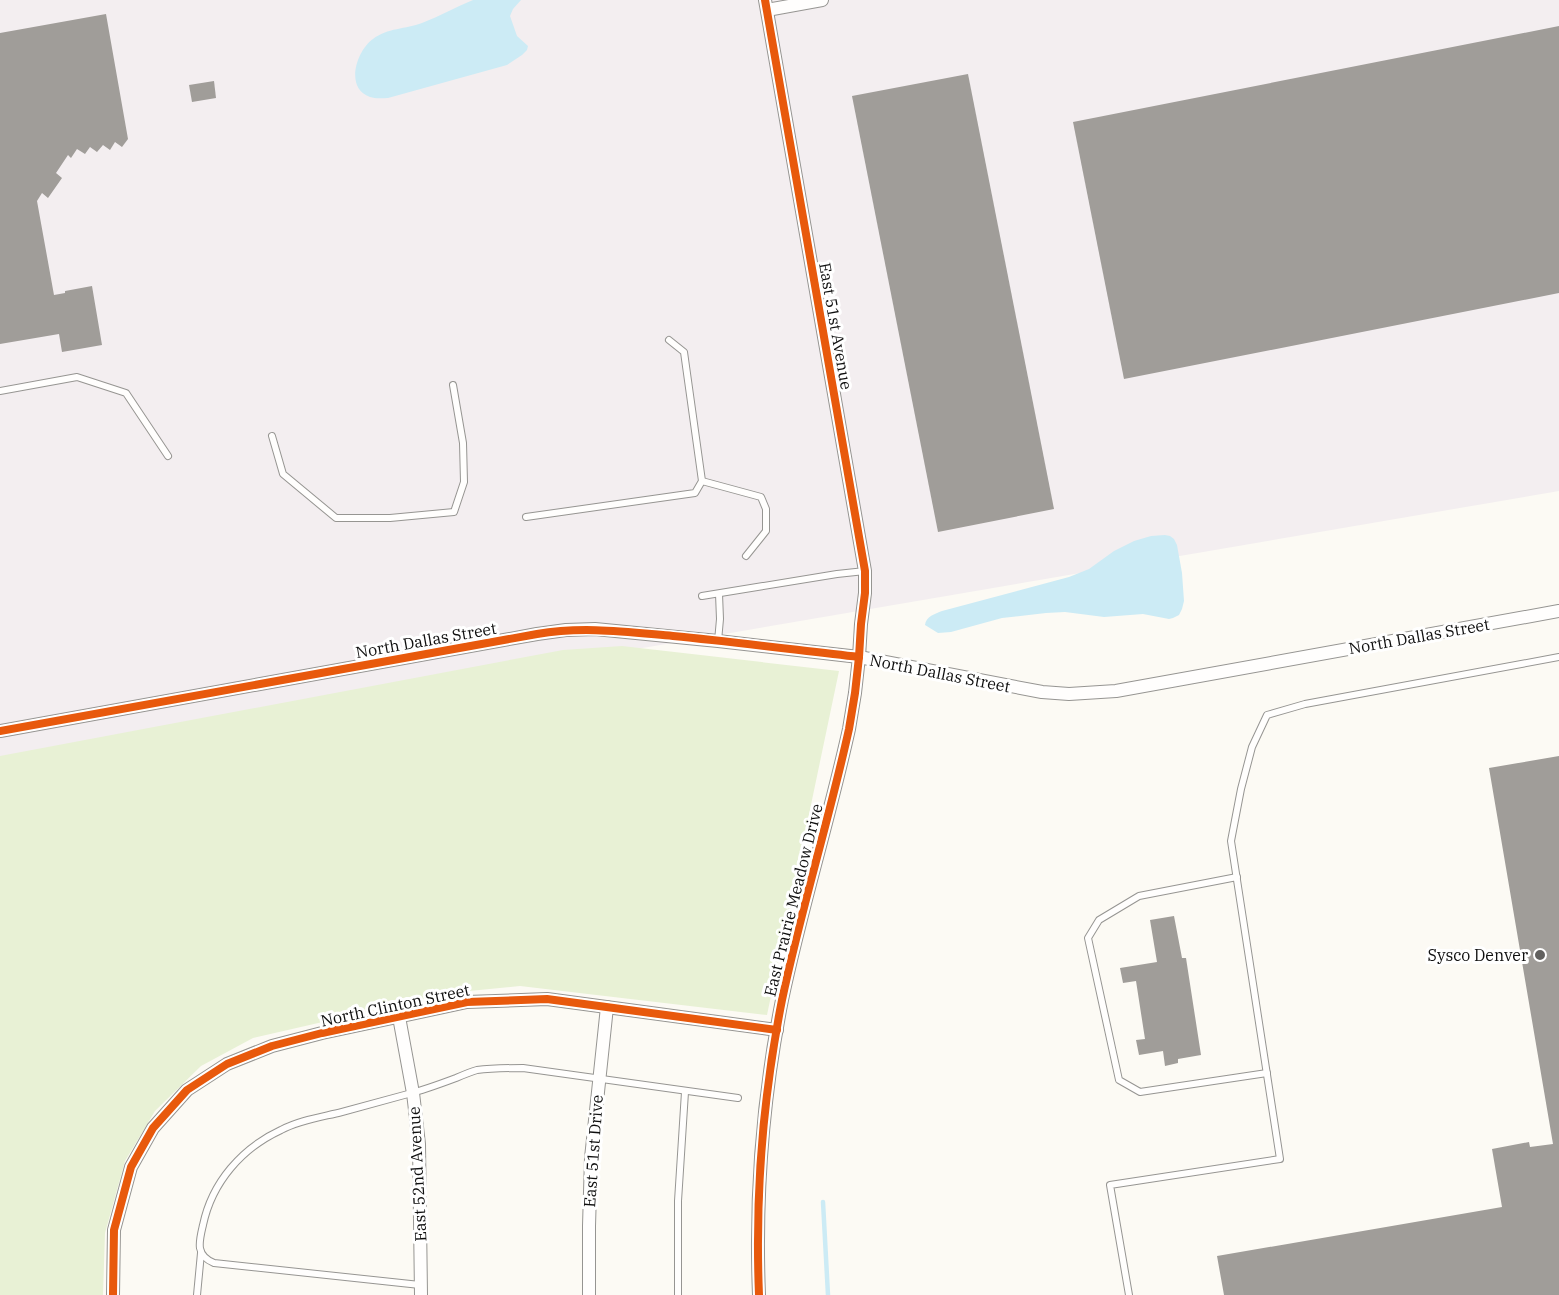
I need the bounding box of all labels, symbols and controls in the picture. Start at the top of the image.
street label: East 51st Avenue [815,261,857,391]
street label: North Dallas Street [1347,614,1491,658]
street label: North Dallas Street [354,618,498,662]
street label: North Dallas Street [868,650,1012,697]
street label: East Prairie Meadow Drive [759,802,827,998]
place label: Sysco Denver [1428,945,1528,965]
marker: Sysco Denver [1533,948,1547,962]
street label: North Clinton Street [319,979,472,1031]
street label: East 51st Drive [579,1094,607,1208]
street label: East 52nd Avenue [403,1106,431,1242]

